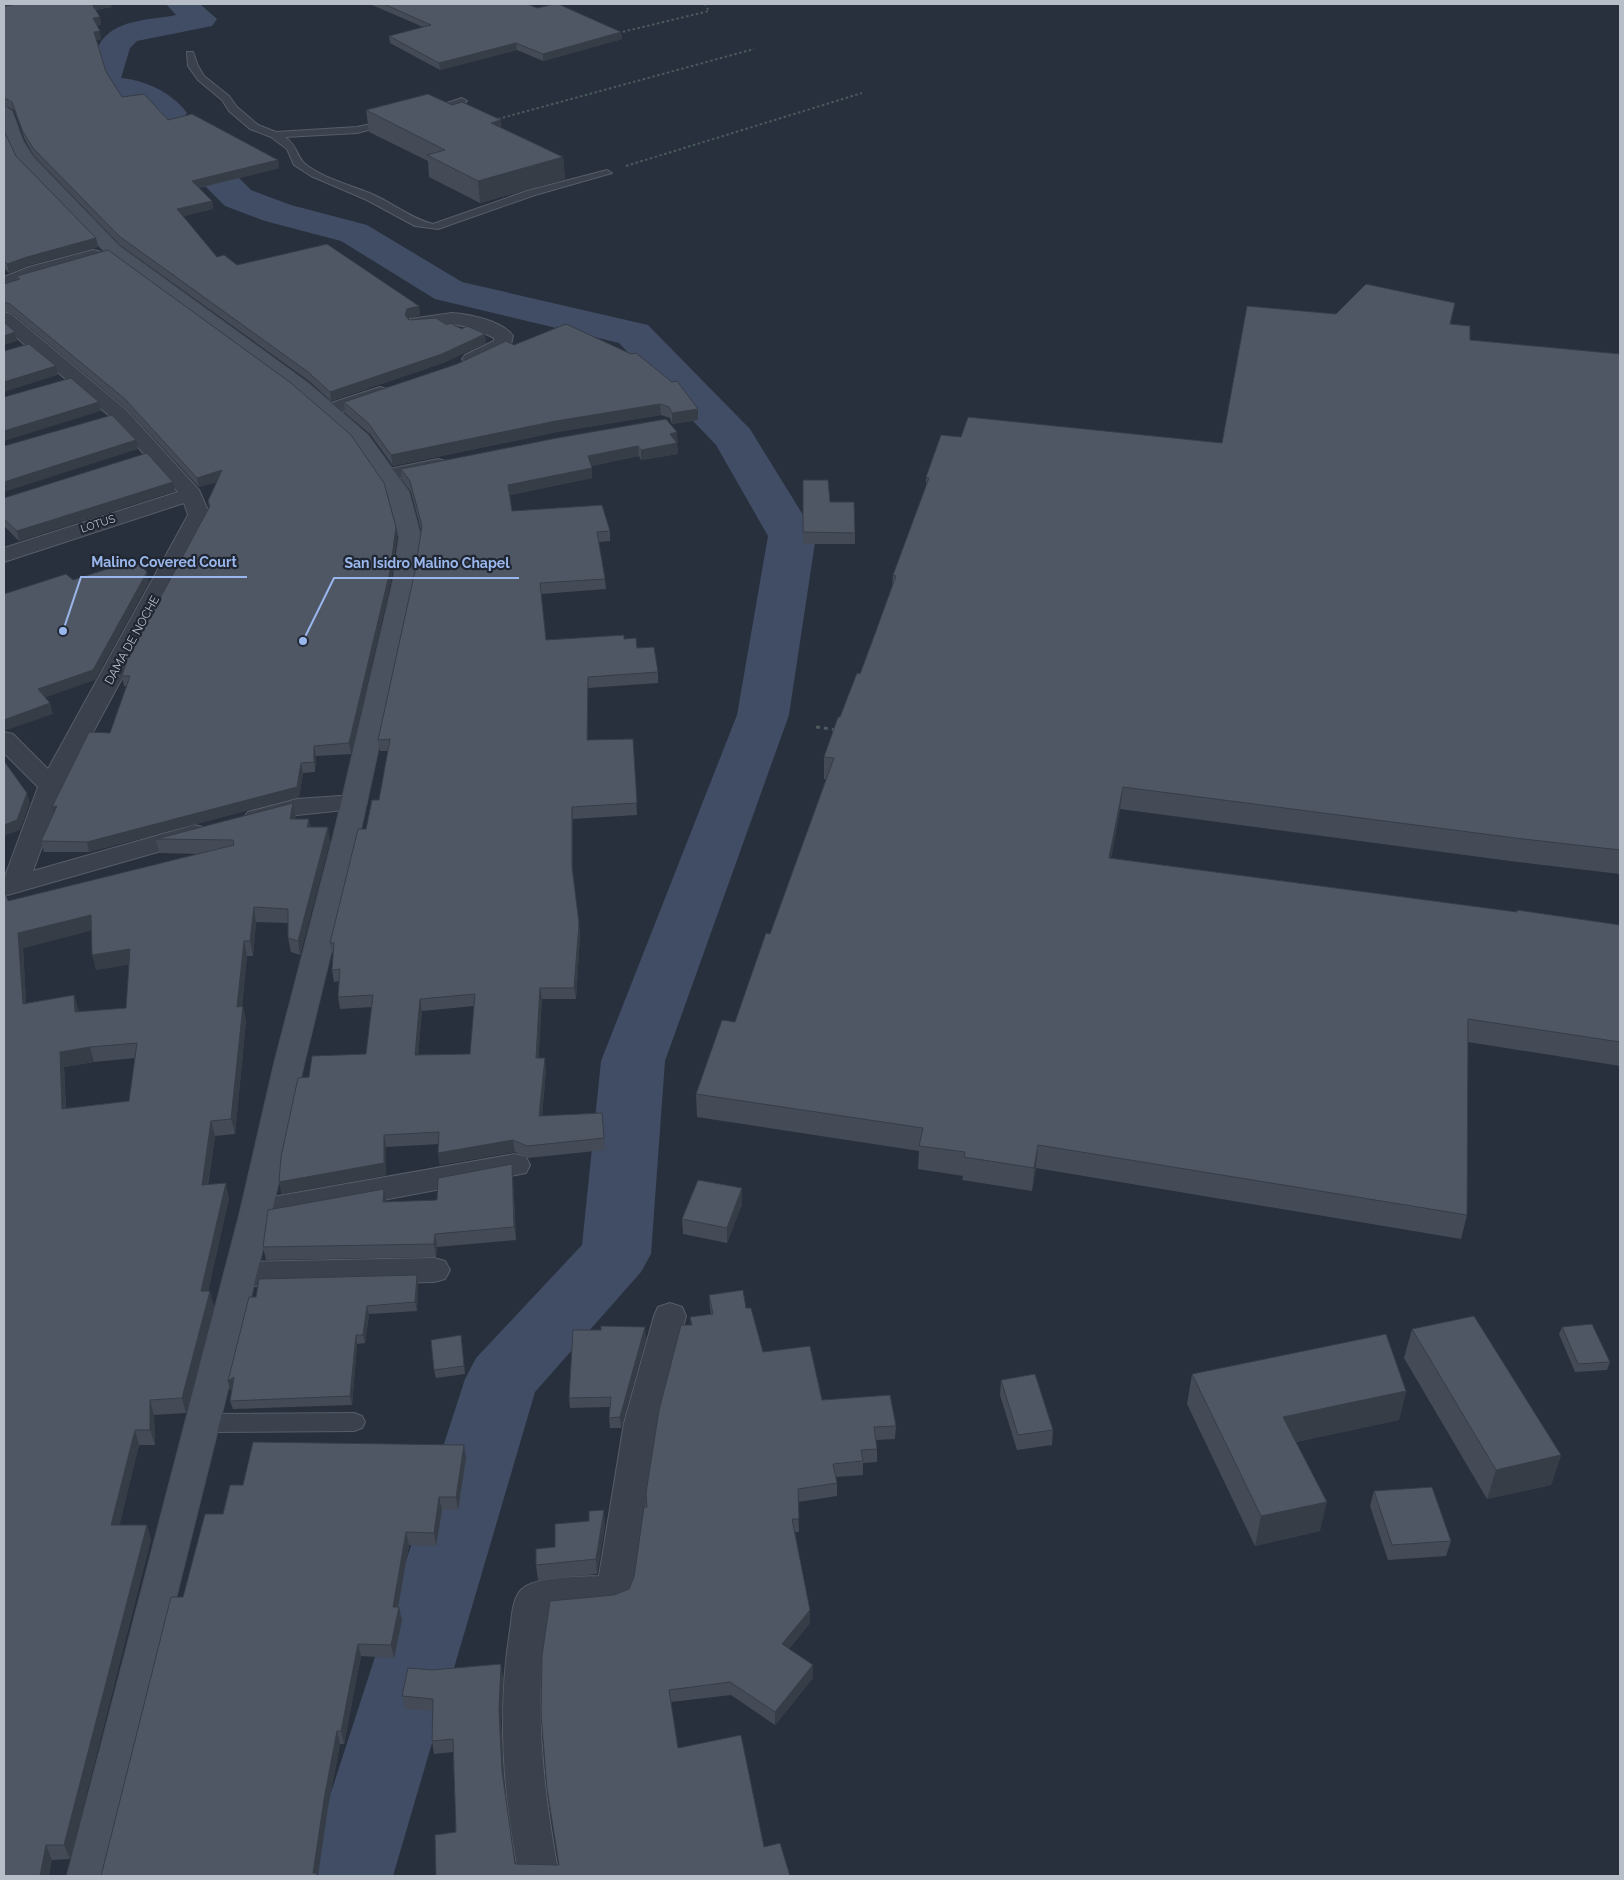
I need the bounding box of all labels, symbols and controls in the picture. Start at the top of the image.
street label: LOTUS [79,512,117,536]
callout: Malino Covered Court [81,548,247,577]
callout: San Isidro Malino Chapel [334,549,519,578]
text: Malino Covered Court [91,554,237,570]
text: San Isidro Malino Chapel [344,555,510,571]
street label: DAMA DE NOCHE [102,593,162,687]

